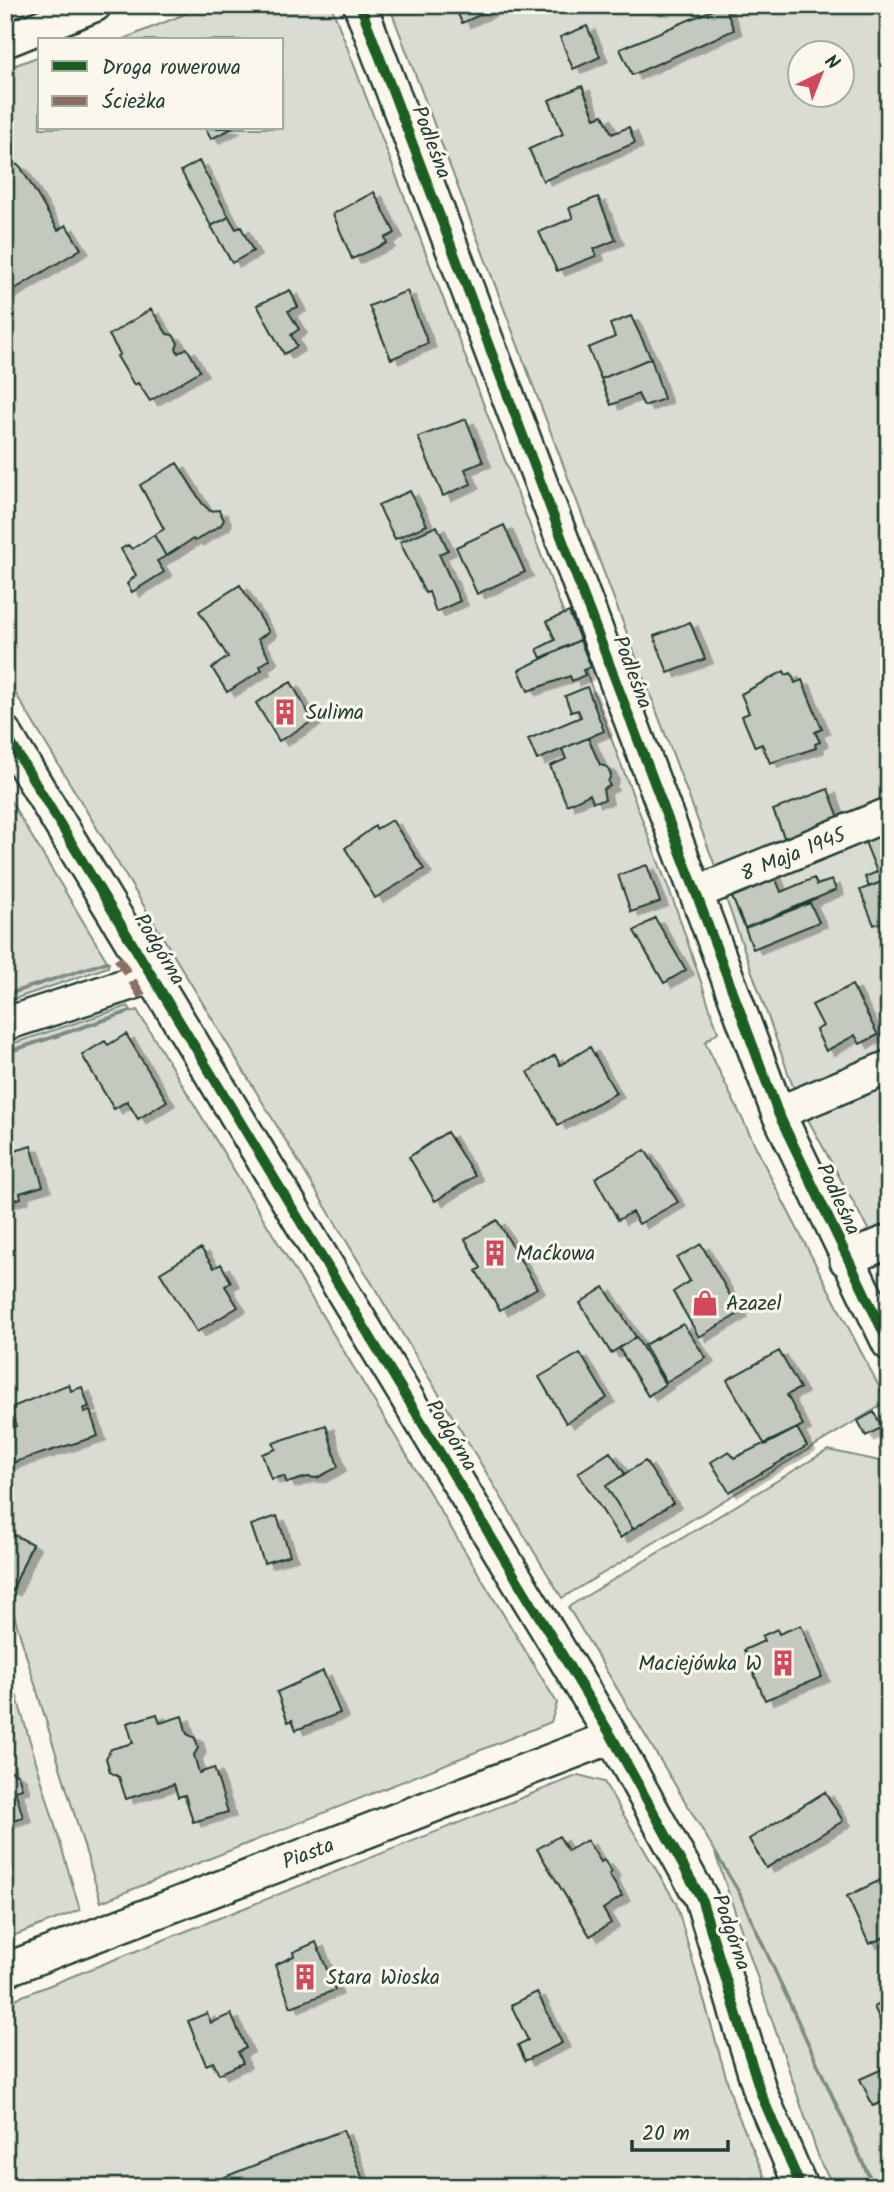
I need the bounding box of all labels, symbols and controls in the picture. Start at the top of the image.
legend [38,38,284,130]
north arrow [786,38,856,108]
text: N [817,48,846,78]
text: Droga rowerowa [102,52,241,85]
text: Ścieżka [102,86,166,119]
street label: Podleśna [402,101,460,184]
street label: Podleśna [603,631,661,714]
building icon: Sulima [270,697,300,727]
place label: Sulima [306,697,364,730]
street label: 8 Maja 1945 [736,819,853,891]
street label: Podgórna [124,907,193,992]
street label: Podleśna [807,1158,869,1241]
building icon: Maćkowa [480,1238,510,1268]
place label: Maćkowa [516,1238,595,1271]
shop icon: Azazel [690,1288,720,1318]
place label: Azazel [726,1288,782,1321]
street label: Podgórna [416,1393,485,1478]
place label: Maciejówka W [638,1648,762,1681]
building icon: Maciejówka W [768,1648,798,1678]
street label: Piasta [278,1829,339,1879]
street label: Podgórna [702,1890,759,1975]
building icon: Stara Wioska [290,1962,320,1992]
place label: Stara Wioska [326,1962,440,1995]
scale bar [632,2108,728,2152]
text: 20 m [642,2118,690,2151]

